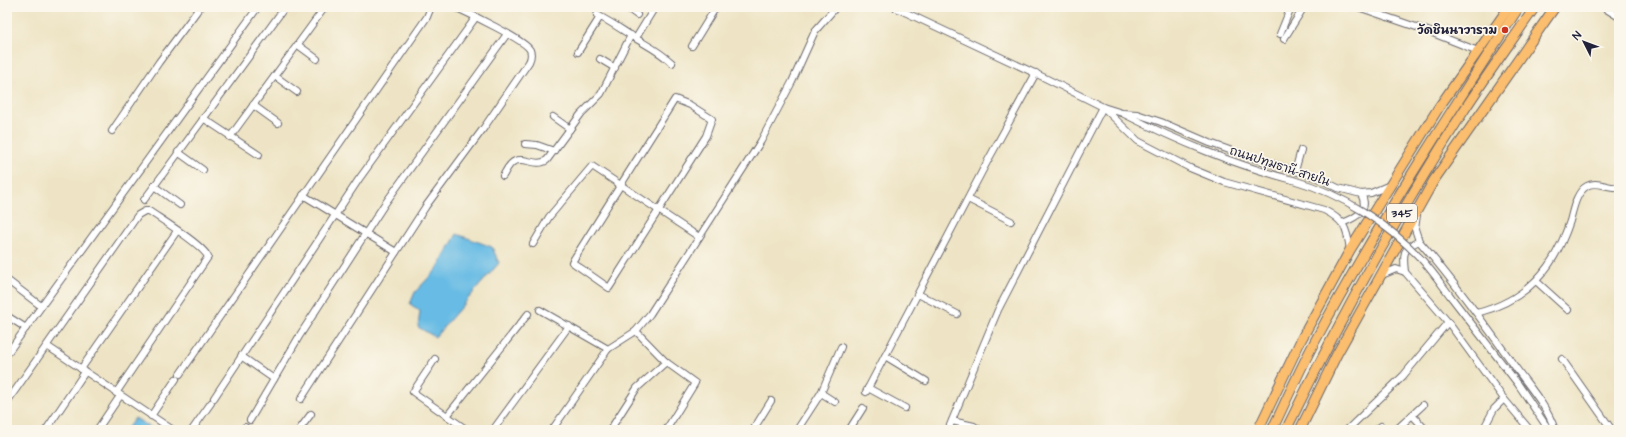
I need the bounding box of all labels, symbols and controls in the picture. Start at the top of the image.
place label: วัดชินนาวาราม [1417,22,1497,39]
north arrow [1564,22,1604,62]
marker: วัดชินนาวาราม [1500,25,1510,35]
text: N [1569,28,1585,43]
street label: ถนนปทุมธานี-สายใน [1228,142,1332,191]
road number: 345 [1387,204,1417,222]

